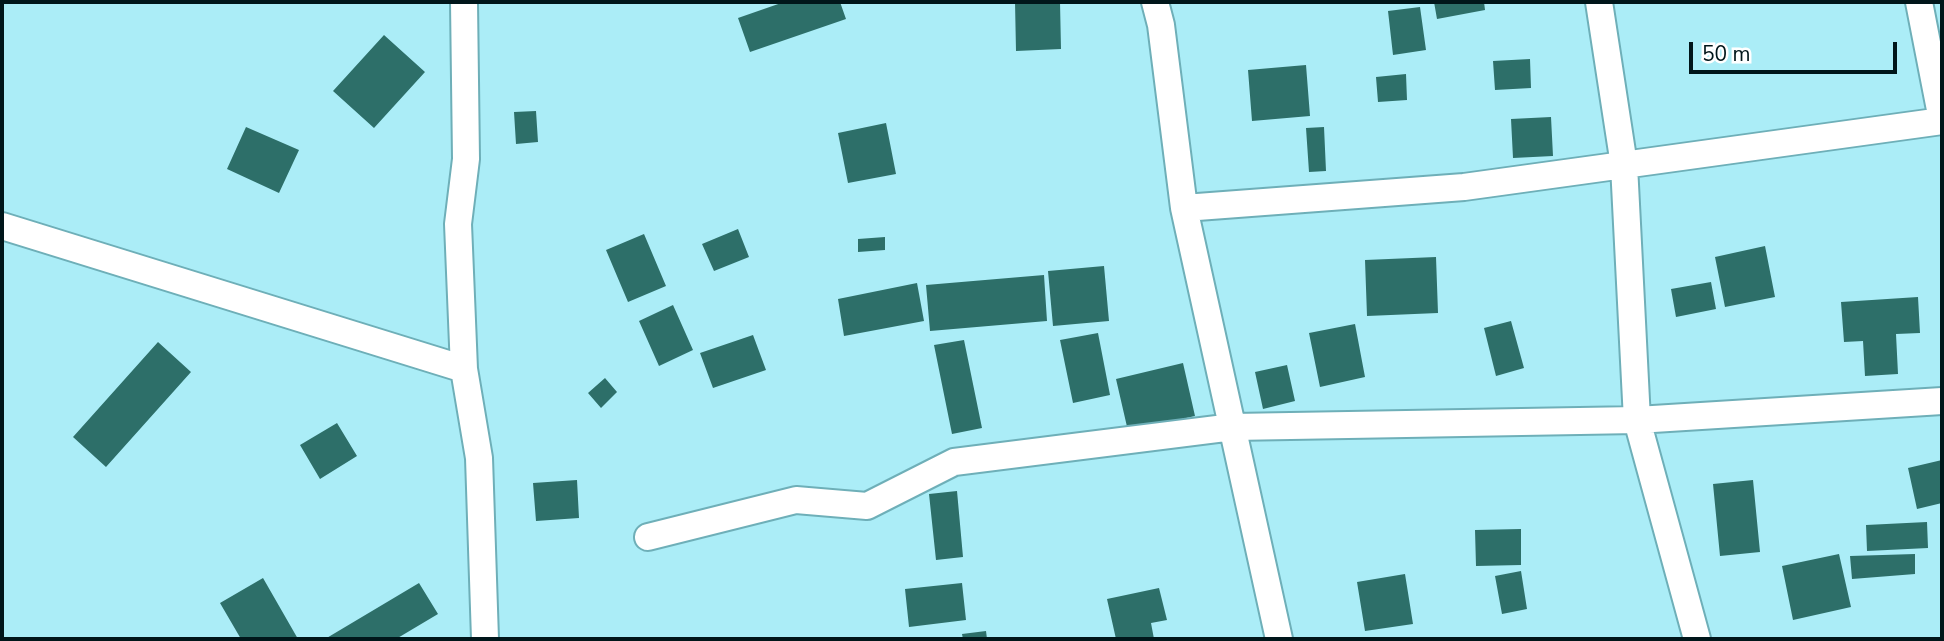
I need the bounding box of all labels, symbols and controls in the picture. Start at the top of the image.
scale bar [1692,28,1900,72]
text: 50 m [1702,40,1751,68]

